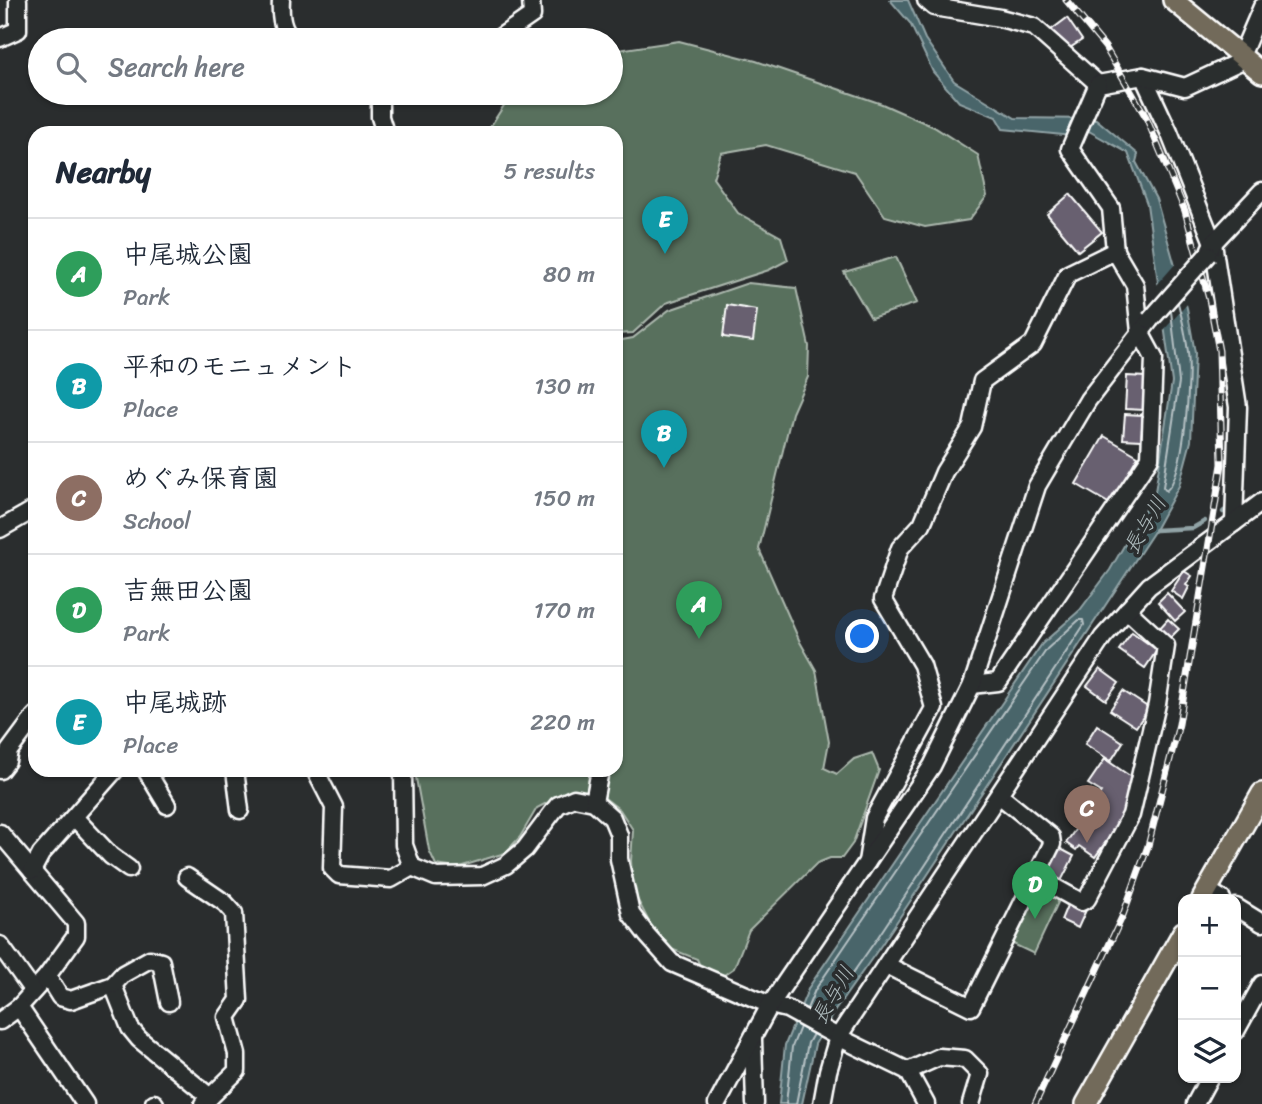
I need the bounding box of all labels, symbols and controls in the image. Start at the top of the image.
search box [28,28,623,105]
text: Search here [108,44,245,90]
icon: search [52,48,90,86]
text: Nearby [56,145,151,199]
text: 5 results [504,151,595,192]
pin: E [642,196,688,254]
text: 中尾城公園 [123,231,253,277]
text: A [71,254,87,295]
text: 80 m [543,254,595,295]
text: Park [123,277,170,318]
text: 平和のモニュメント [123,343,357,389]
text: B [72,366,86,407]
text: 130 m [534,366,595,407]
text: Place [123,389,178,430]
pin: B [641,410,687,468]
text: めぐみ保育園 [123,455,278,501]
text: C [72,478,86,519]
text: 150 m [533,478,595,519]
water label: 長与川 [1113,488,1177,562]
text: School [123,501,191,542]
text: 吉無田公園 [123,567,253,613]
pin: A [676,581,722,639]
text: D [72,590,86,631]
text: 170 m [534,590,595,631]
text: Park [123,613,170,654]
your location [845,619,879,653]
text: 中尾城跡 [123,679,227,725]
text: E [73,702,85,743]
text: 220 m [530,702,595,743]
text: Place [123,725,178,766]
pin: C [1064,785,1110,843]
pin: D [1012,861,1058,919]
map controls [1178,894,1241,1083]
button: + [1178,894,1241,957]
button: − [1178,957,1241,1020]
water label: 長与川 [801,958,865,1032]
button: layers [1178,1020,1241,1083]

